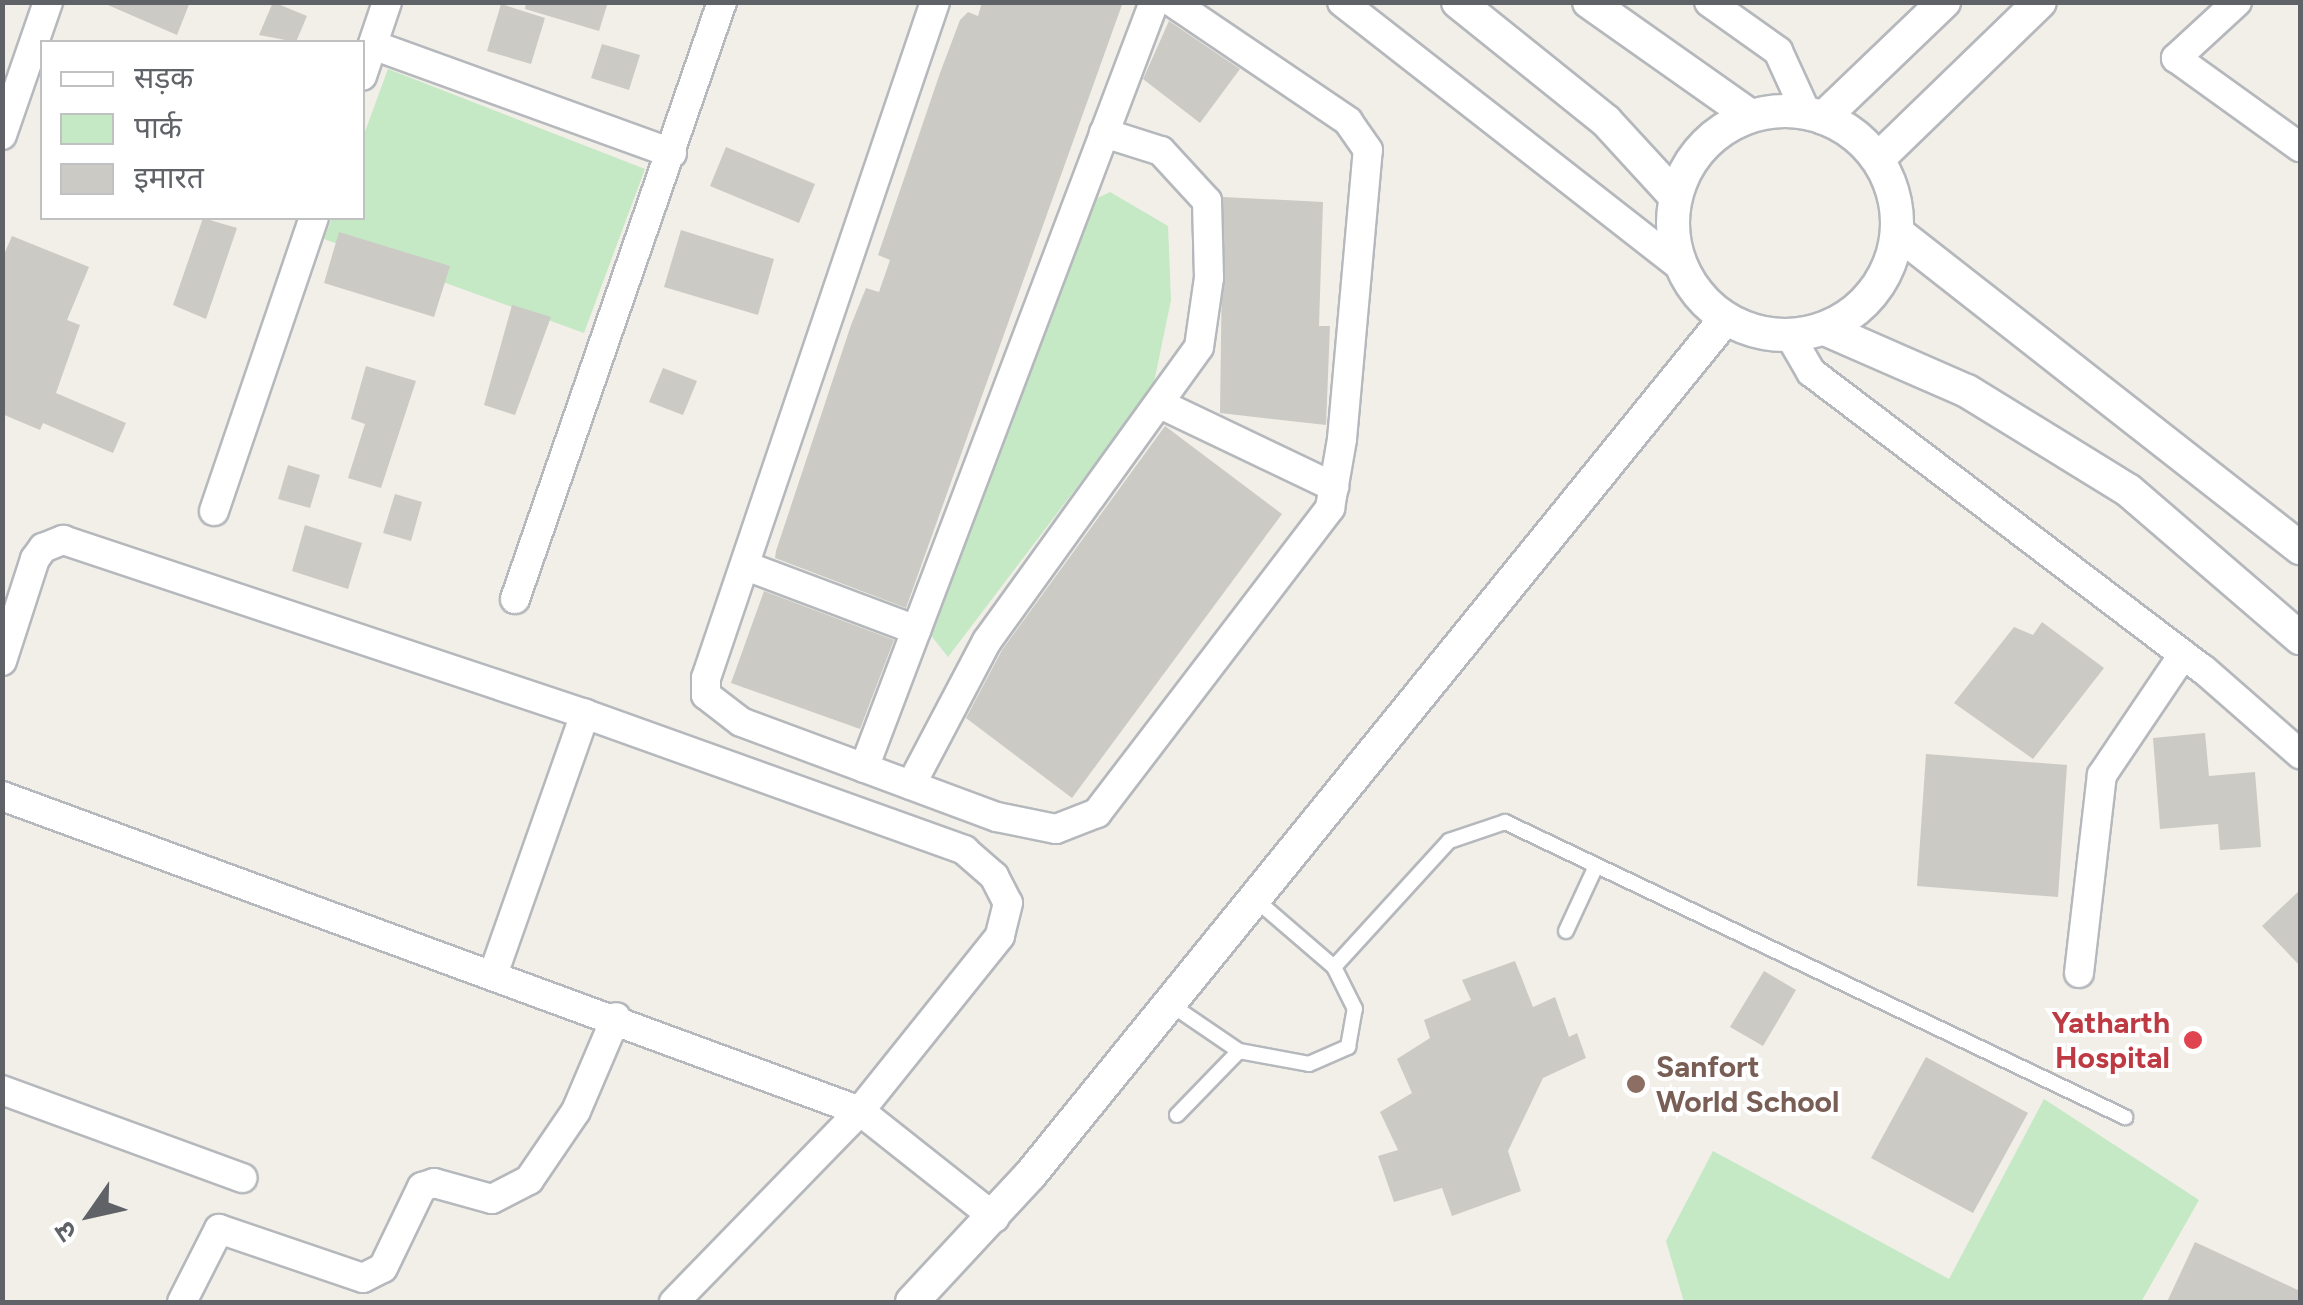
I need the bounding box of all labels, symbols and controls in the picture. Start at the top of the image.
legend [40,40,365,220]
text: सड़क [134,59,193,96]
text: पार्क [134,109,182,146]
text: इमारत [134,159,204,196]
place label: Yatharth Hospital [2052,1005,2170,1076]
marker: Yatharth Hospital [2180,1027,2206,1053]
place label: Sanfort World School [1656,1049,1839,1120]
marker: Sanfort World School [1625,1073,1647,1095]
north arrow [40,1165,140,1265]
text: उ [46,1215,84,1248]

